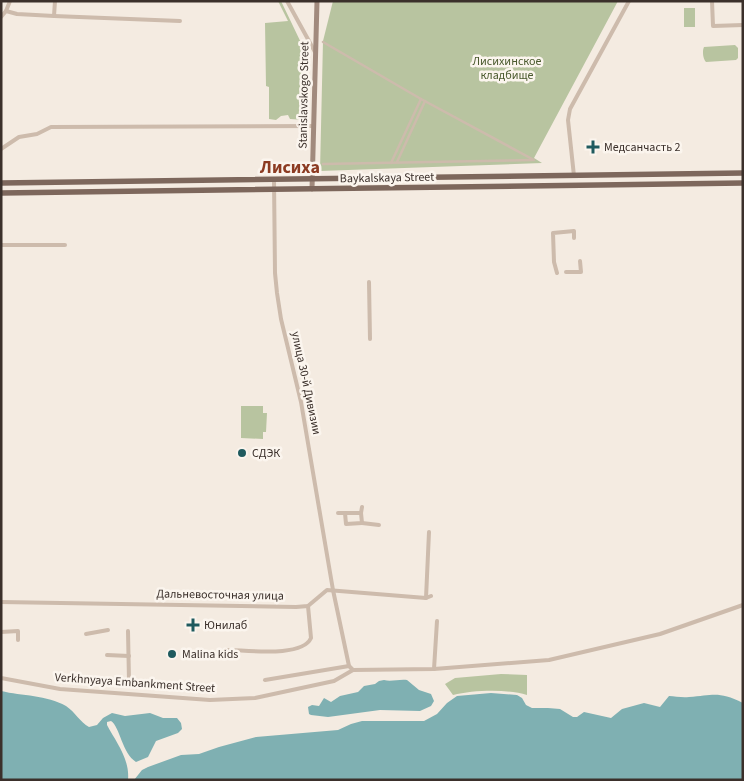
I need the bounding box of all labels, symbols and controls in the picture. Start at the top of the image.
street label: Stanislavskogo Street [295,41,313,149]
park label: Лисихинское кладбище [472,53,542,84]
place label: Медсанчасть 2 [604,139,681,156]
marker: Медсанчасть 2 [586,140,600,154]
district label: Лисиха [259,155,320,180]
street label: Baykalskaya Street [340,169,434,187]
street label: улица 30-й Дивизии [287,330,325,436]
place label: СДЭК [252,445,280,462]
marker: СДЭК [236,447,248,459]
street label: Дальневосточная улица [156,585,284,605]
place label: Юнилаб [204,617,247,634]
marker: Юнилаб [186,618,200,632]
place label: Malina kids [182,646,238,663]
marker: Malina kids [166,648,178,660]
street label: Verkhnyaya Embankment Street [54,669,216,697]

